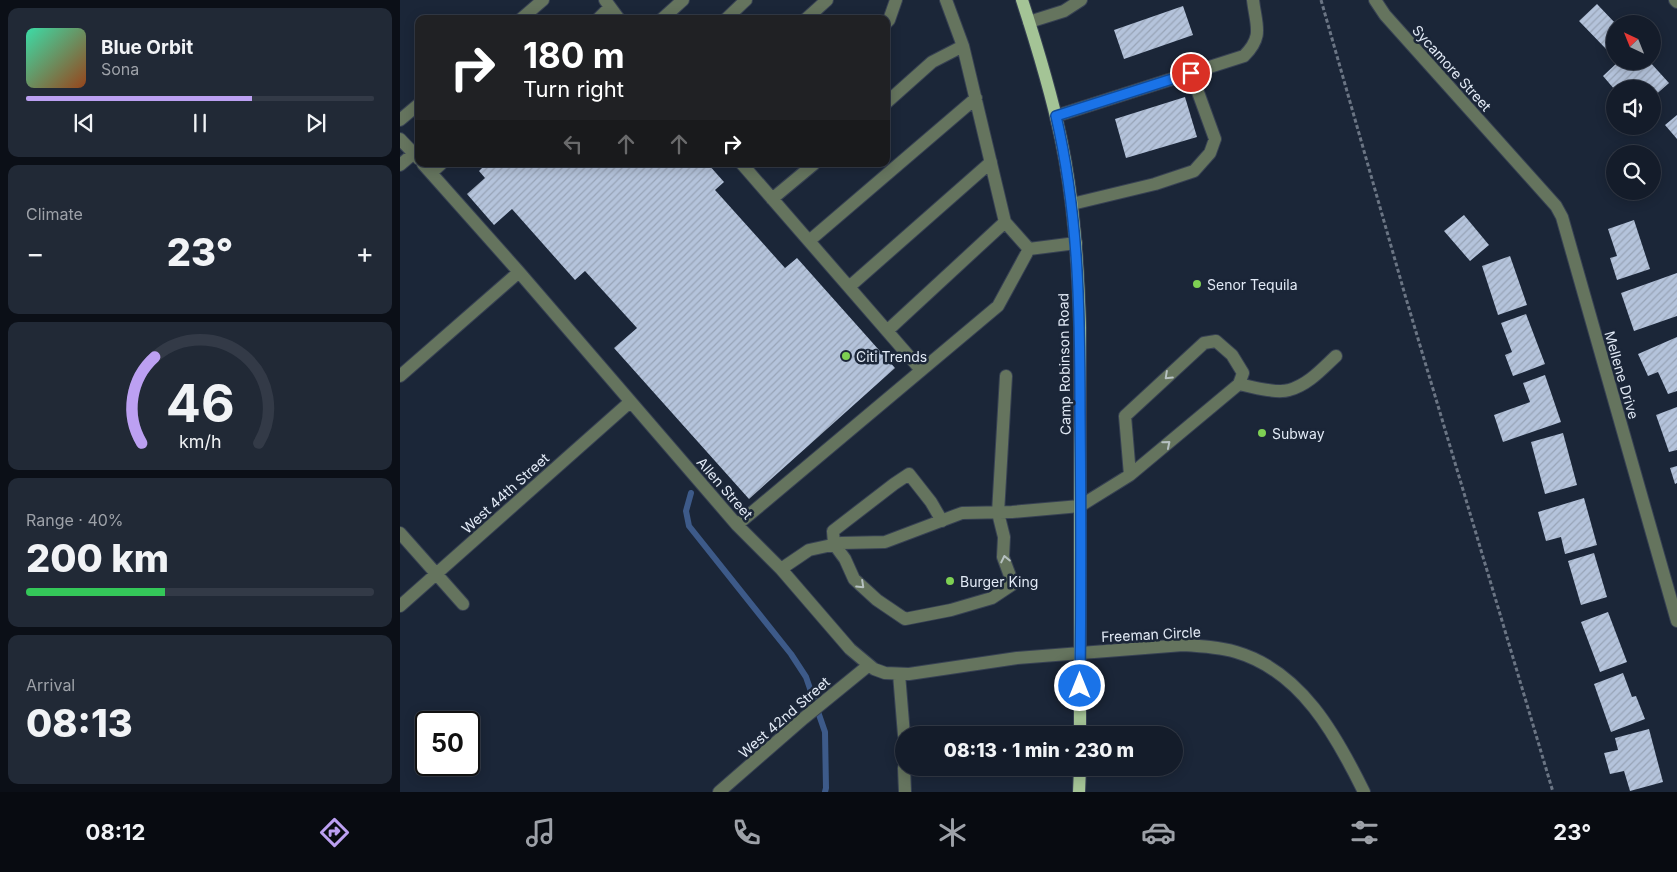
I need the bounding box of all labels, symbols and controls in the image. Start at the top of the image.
north arrow [1606,15,1661,70]
map controls [1606,15,1661,200]
street label: Sycamore Street [1409,21,1495,115]
text: 180 m [523,34,625,76]
icon: right [440,35,505,100]
text: Blue Orbit [101,36,193,59]
pin [1170,52,1212,94]
text: Sona [101,59,139,79]
icon: arrive [1177,59,1205,87]
text: Turn right [523,76,624,102]
button: sound [1606,80,1661,135]
icon: previous [70,109,98,137]
icon: pause [186,109,214,137]
icon: next [302,109,330,137]
icon: left [559,130,587,158]
icon: ahead [612,130,640,158]
icon: ahead [665,130,693,158]
icon: right [718,130,746,158]
button: search [1606,145,1661,200]
text: Climate [26,204,83,224]
text: 23° [167,229,233,275]
text: − [26,236,45,270]
text: + [355,236,374,270]
place label: Senor Tequila [1207,276,1298,293]
marker: Senor Tequila [1191,278,1203,290]
street label: Camp Robinson Road [1054,293,1074,435]
street label: Mellene Drive [1601,329,1643,421]
place label: Citi Trends [856,348,927,365]
marker: Citi Trends [840,350,852,362]
one-way arrow [1165,370,1174,379]
text: 46 [166,372,234,435]
place label: Subway [1272,425,1325,442]
marker: Subway [1256,427,1268,439]
text: km/h [179,431,221,452]
one-way arrow [1162,441,1171,450]
street label: West 44th Street [458,449,552,537]
street label: Allen Street [694,454,757,523]
text: Range · 40% [26,510,124,530]
text: 200 km [26,535,169,581]
one-way arrow [1000,555,1011,563]
place label: Burger King [960,573,1038,590]
marker: Burger King [944,575,956,587]
one-way arrow [855,579,864,588]
street label: Freeman Circle [1101,623,1201,645]
position arrow [1053,659,1105,711]
street label: West 42nd Street [735,673,833,761]
text: Arrival [26,675,75,695]
text: 08:13 [26,700,133,746]
speed limit sign: 50 [415,711,480,776]
text: 08:13 · 1 min · 230 m [944,739,1134,762]
icon: directions [317,815,352,850]
icon: music [523,815,558,850]
icon: phone [729,815,764,850]
icon: climate [935,815,970,850]
icon: car [1141,815,1176,850]
icon: filters [1347,815,1382,850]
text: 08:12 [86,819,145,845]
text: 23° [1553,819,1591,845]

